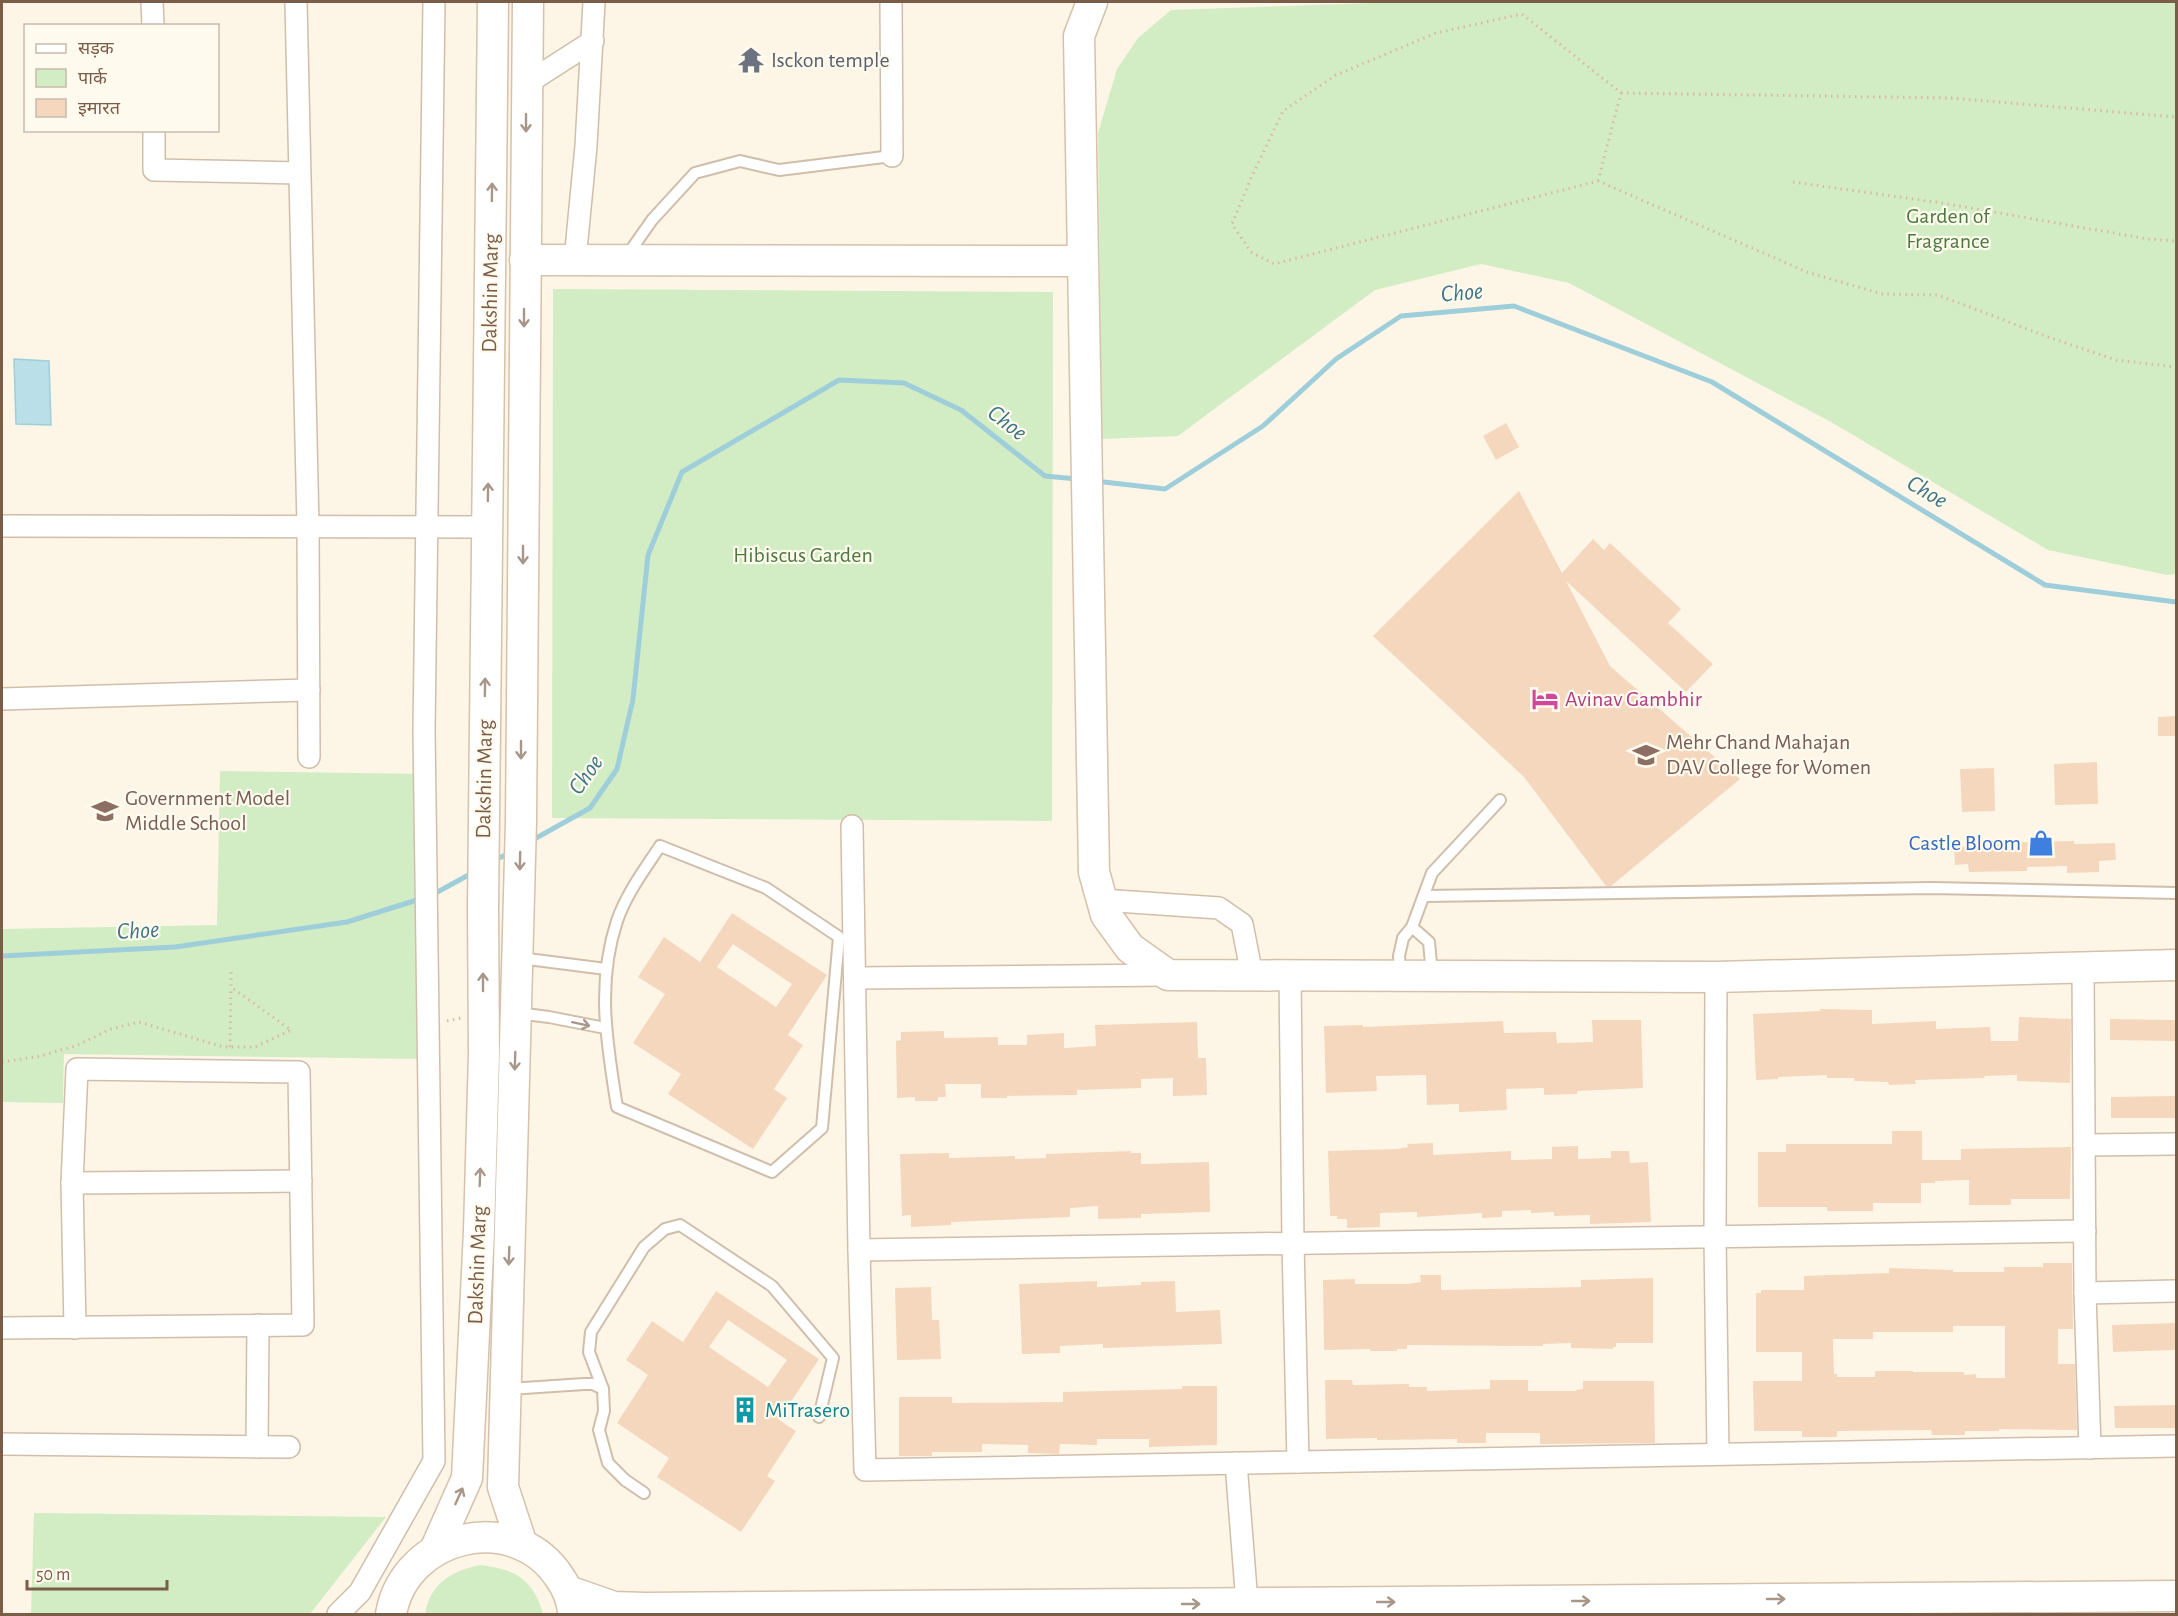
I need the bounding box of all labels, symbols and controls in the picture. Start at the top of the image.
legend [24,24,219,132]
text: सड़क [78,40,115,58]
temple icon: Isckon temple [736,45,766,75]
place label: Isckon temple [771,49,890,71]
text: पार्क [78,67,108,88]
text: इमारत [78,100,121,118]
one-way arrow [520,112,532,132]
one-way arrow [486,183,497,203]
park label: Garden of Fragrance [1906,205,1991,252]
street label: Dakshin Marg [478,233,502,353]
water label: Choe [1440,279,1484,307]
one-way arrow [518,308,530,328]
water label: Choe [983,401,1031,445]
water label: Choe [1903,471,1951,513]
one-way arrow [482,483,494,503]
park label: Hibiscus Garden [733,544,873,566]
one-way arrow [517,545,529,565]
one-way arrow [480,678,491,698]
hotel icon: Avinav Gambhir [1530,684,1560,714]
place label: Avinav Gambhir [1565,688,1702,710]
street label: Dakshin Marg [472,719,496,839]
place label: Mehr Chand Mahajan DAV College for Women [1666,731,1871,778]
one-way arrow [516,740,527,760]
school or university icon: Mehr Chand Mahajan DAV College for Women [1631,740,1661,770]
water label: Choe [564,751,608,799]
place label: Government Model Middle School [125,787,290,834]
school or university icon: Government Model Middle School [90,796,120,826]
shop icon: Castle Bloom [2026,828,2056,858]
place label: Castle Bloom [1909,832,2021,854]
one-way arrow [514,851,526,871]
water label: Choe [116,918,160,944]
one-way arrow [477,973,489,993]
one-way arrow [571,1018,590,1030]
one-way arrow [509,1051,520,1071]
one-way arrow [475,1168,486,1188]
street label: Dakshin Marg [464,1205,490,1325]
one-way arrow [504,1246,515,1266]
building icon: MiTrasero [730,1395,760,1425]
place label: MiTrasero [765,1399,850,1421]
one-way arrow [454,1488,465,1506]
scale bar [27,1553,166,1591]
text: 50 m [36,1566,70,1584]
one-way arrow [1765,1593,1785,1605]
one-way arrow [1570,1595,1590,1607]
one-way arrow [1375,1596,1395,1608]
one-way arrow [1180,1598,1200,1610]

